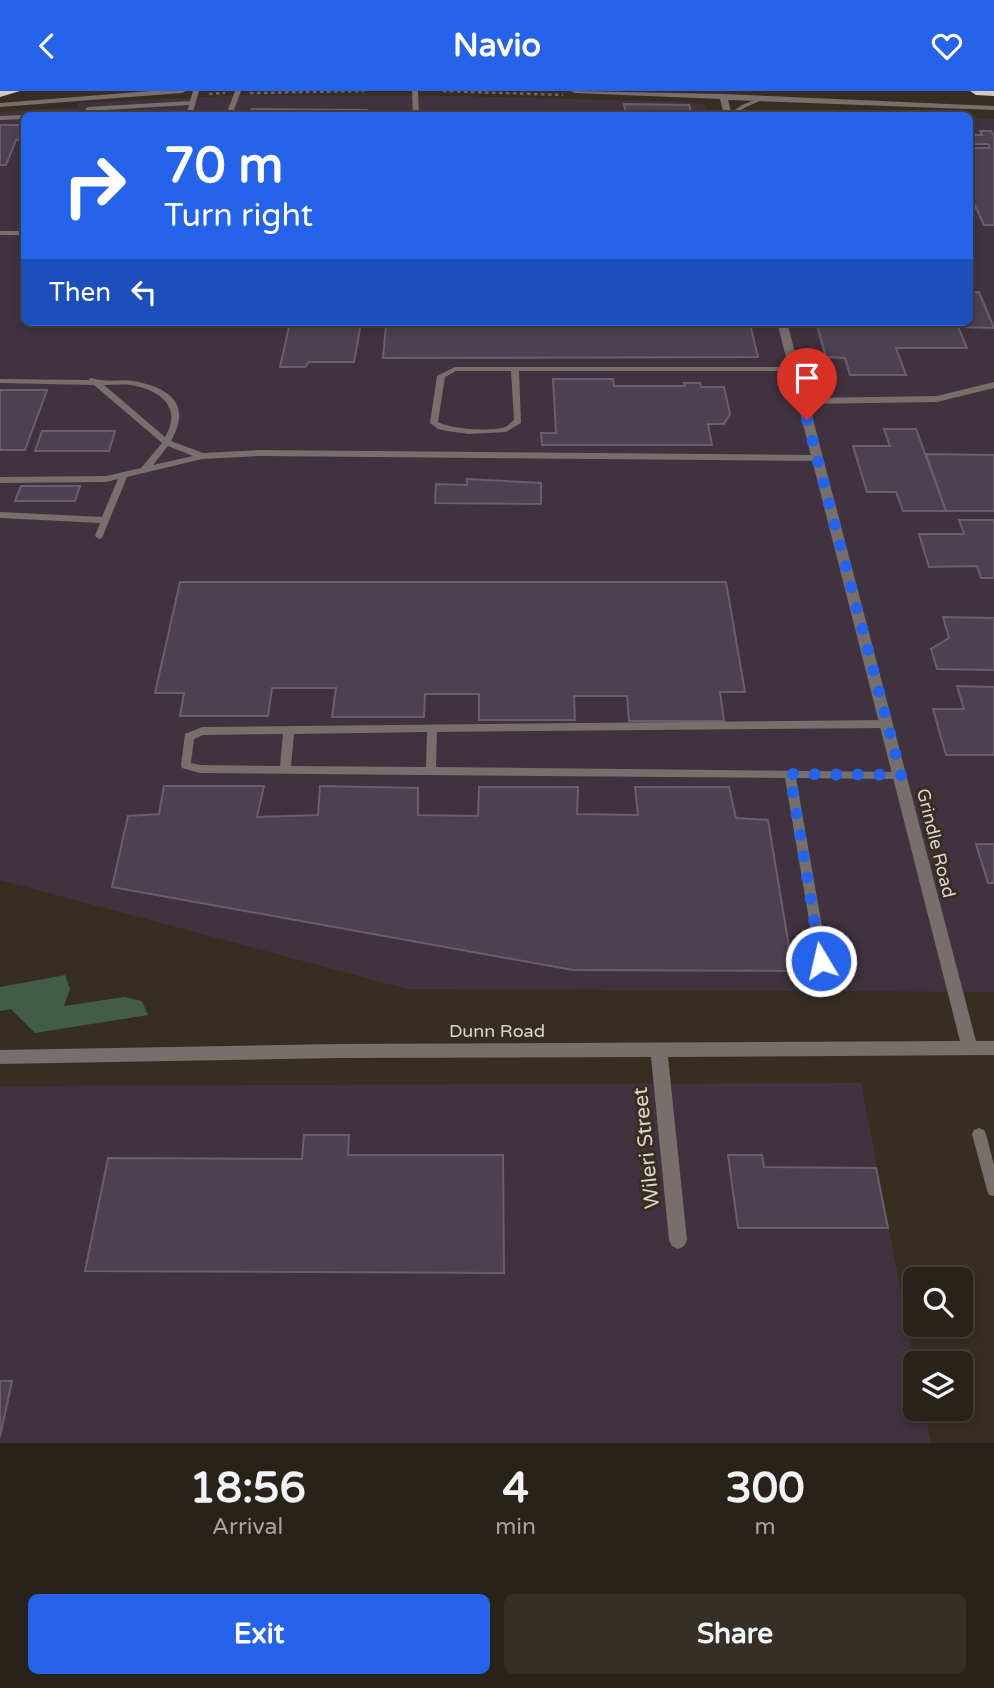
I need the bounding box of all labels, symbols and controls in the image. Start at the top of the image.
icon: back [28,27,66,65]
text: Navio [453,27,541,65]
icon: heart [928,27,966,65]
text: 70 m [164,137,283,196]
icon: right [49,140,140,231]
text: Turn right [164,197,313,235]
icon: left [125,273,163,311]
text: Then [49,277,111,308]
pin [777,348,837,420]
icon: arrive [788,359,826,397]
street label: Grindle Road [912,786,960,900]
position arrow [784,924,858,998]
street label: Dunn Road [449,1020,545,1042]
street label: Wileri Street [628,1086,665,1210]
map controls [903,1267,973,1421]
button: search [903,1267,973,1337]
button: layers [903,1351,973,1421]
text: 18:56 [189,1463,306,1514]
text: 4 [502,1463,529,1514]
text: 300 [725,1463,805,1514]
text: Arrival [212,1513,283,1541]
text: min [495,1513,536,1541]
text: m [754,1513,776,1541]
button: Exit [28,1594,490,1674]
button: Share [504,1594,966,1674]

